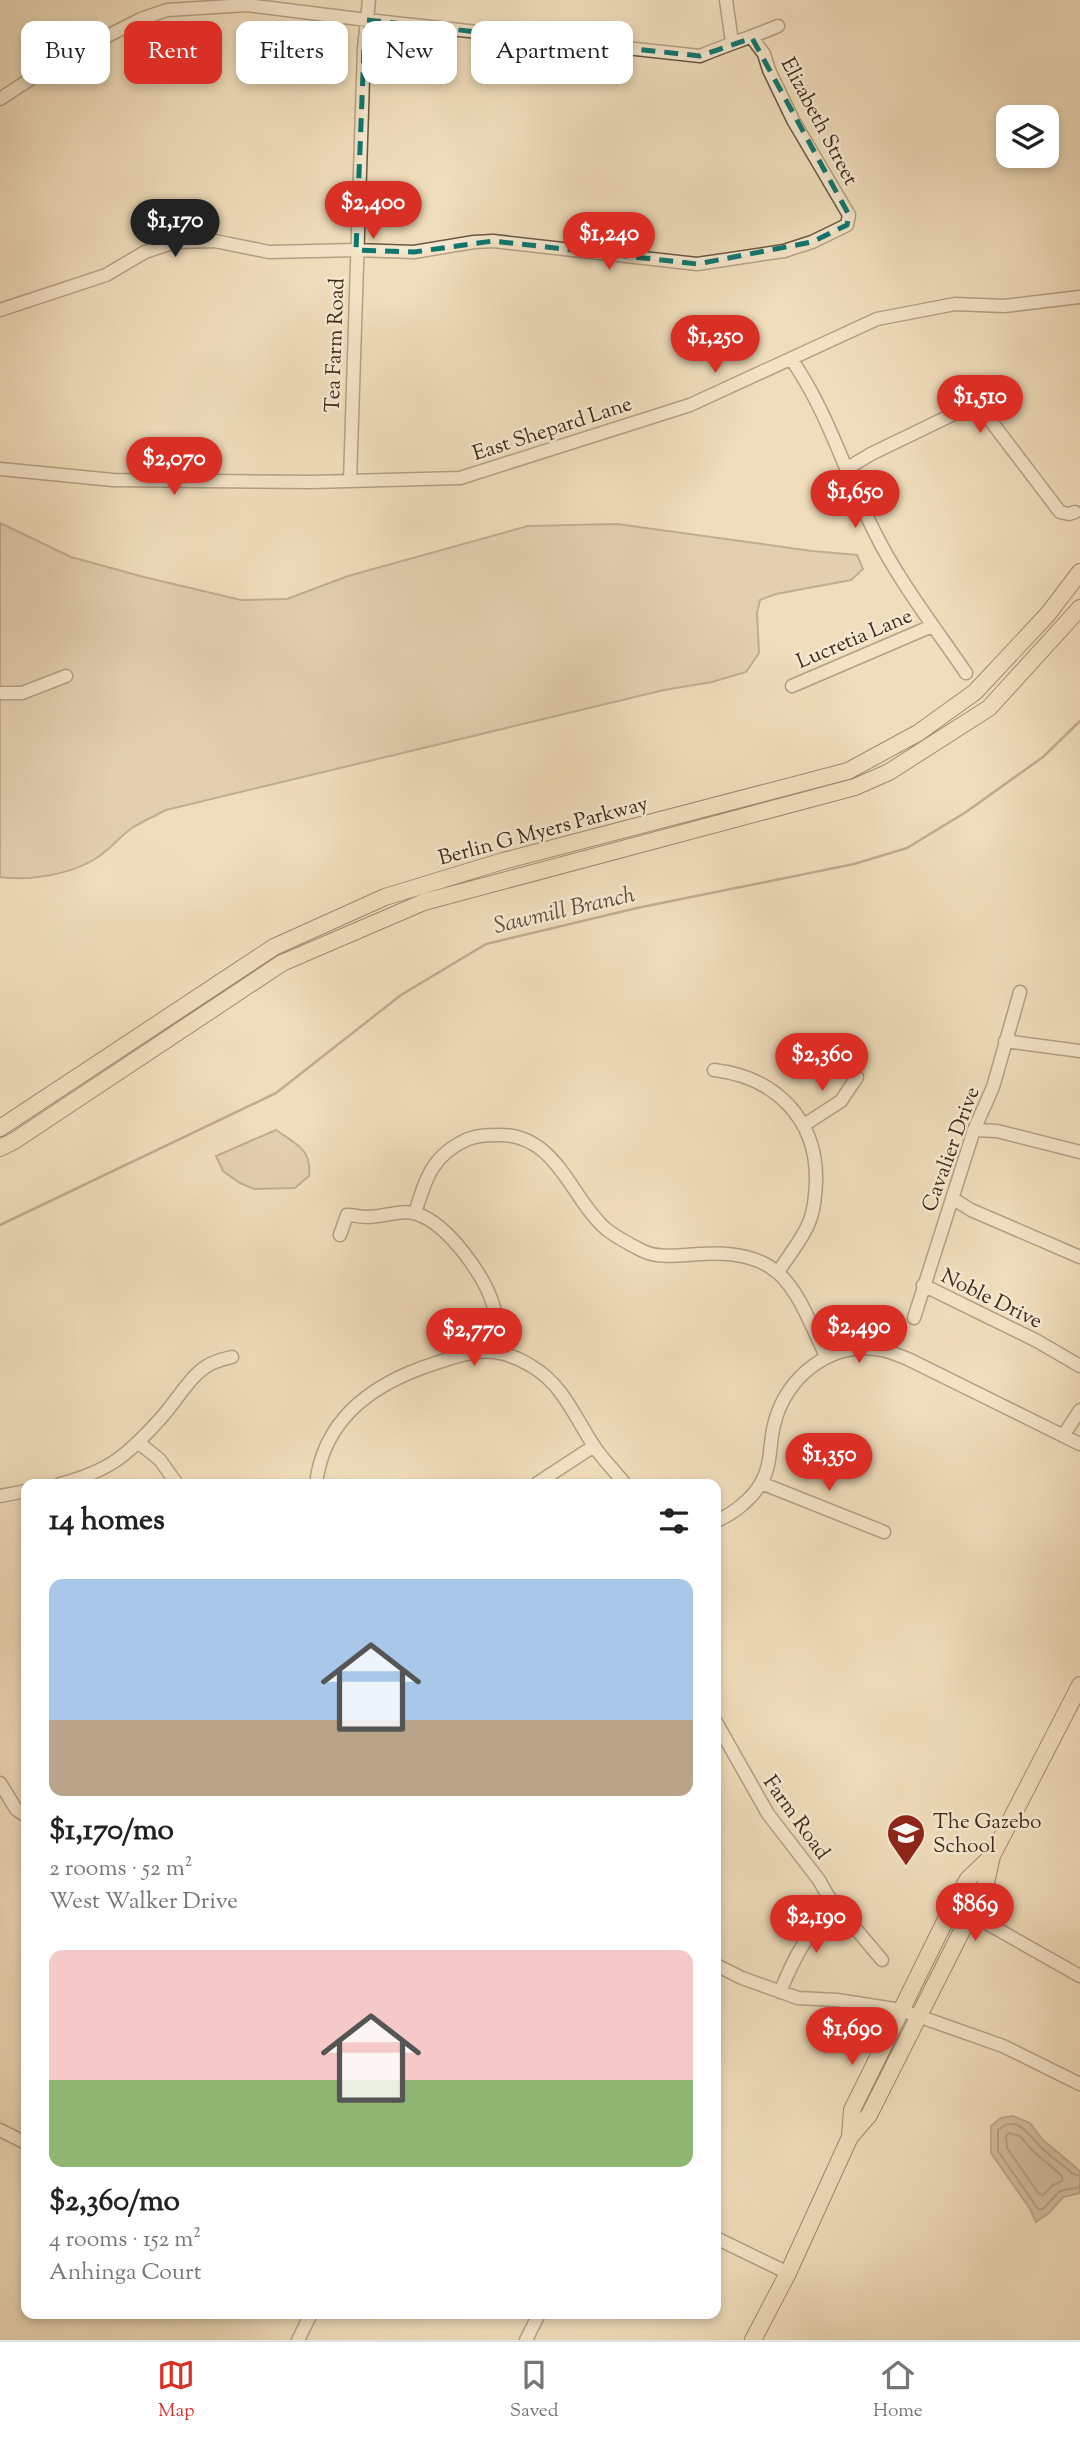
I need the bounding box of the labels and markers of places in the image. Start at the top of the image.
pin: $2,400 [316,182,430,241]
pin: $1,170 [118,200,232,259]
pin: $1,240 [552,212,666,272]
pin: $1,250 [658,316,772,375]
pin: $1,510 [923,376,1037,435]
pin: $2,070 [117,438,231,497]
pin: $1,650 [798,470,912,530]
pin: $2,360 [765,1034,879,1093]
pin: $2,490 [802,1306,916,1365]
pin: $2,770 [417,1308,531,1368]
pin: $1,350 [772,1434,886,1493]
place label: The Gazebo School [933,1808,1042,1862]
school or university icon: The Gazebo School [885,1812,927,1867]
pin: $869 [934,1884,1016,1943]
pin: $2,190 [759,1896,873,1955]
pin: $1,690 [795,2008,909,2067]

